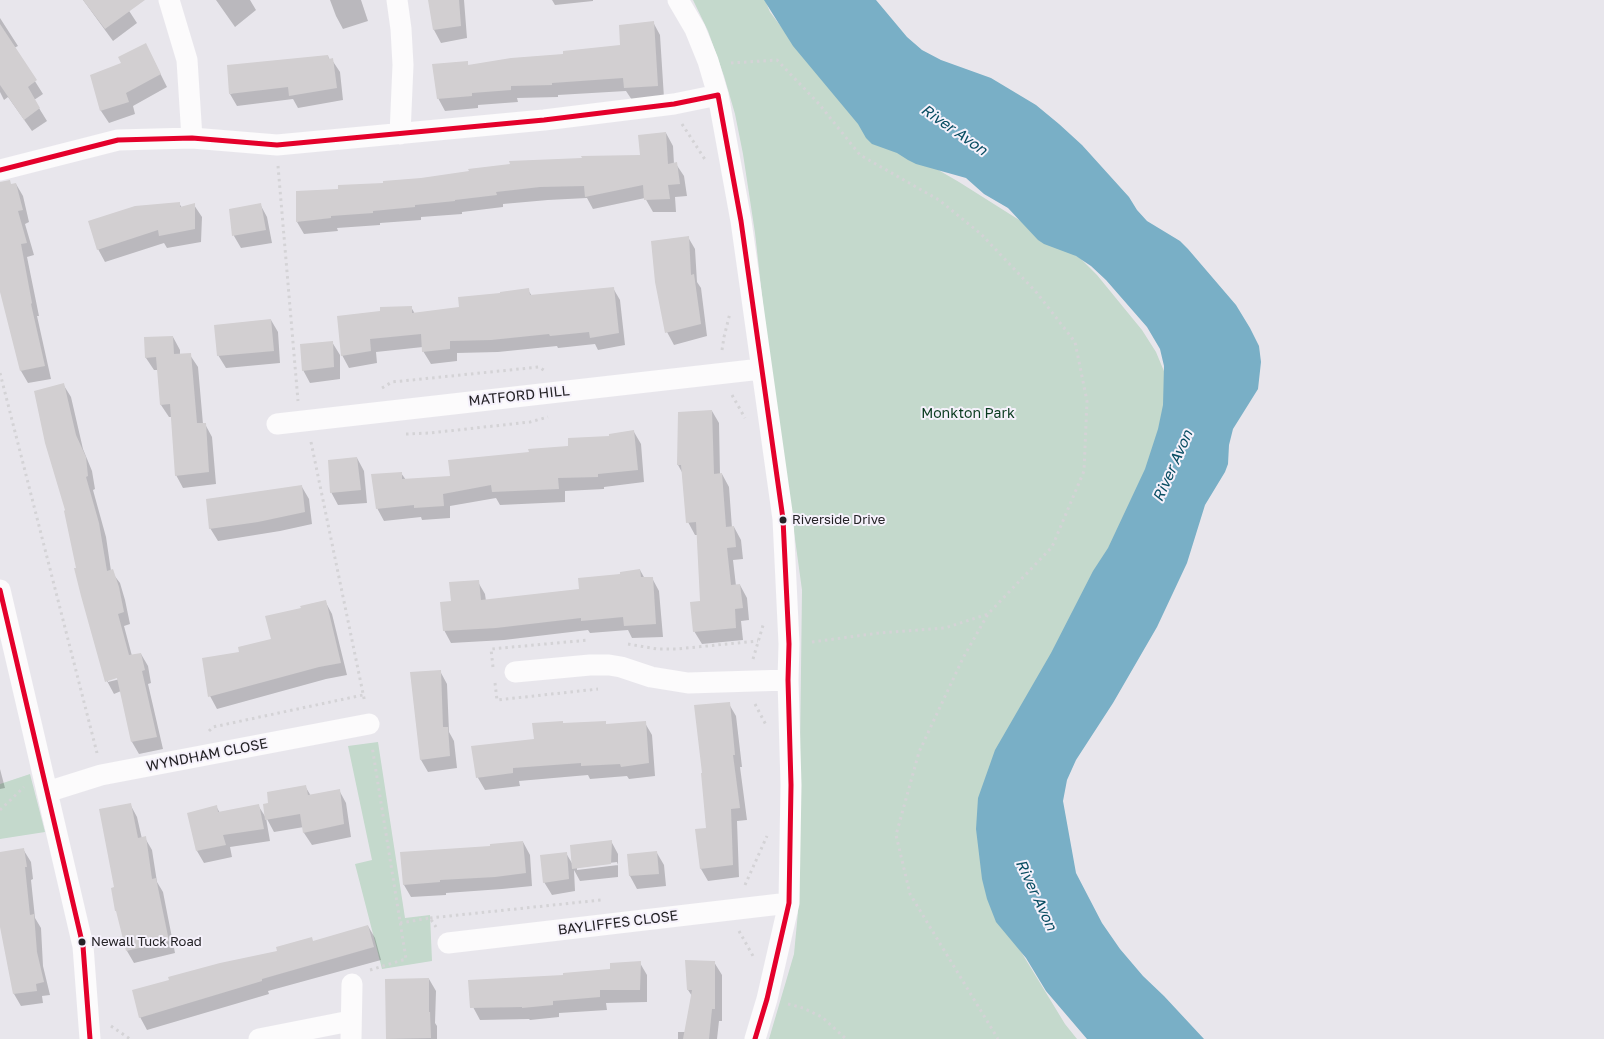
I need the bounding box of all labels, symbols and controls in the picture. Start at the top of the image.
water label: River Avon [918,101,990,159]
street label: MATFORD HILL [468,382,570,410]
park label: Monkton Park [921,406,1015,422]
water label: River Avon [1149,428,1197,504]
place label: Riverside Drive [792,512,885,528]
marker: Riverside Drive [778,515,788,525]
street label: WYNDHAM CLOSE [145,735,269,775]
water label: River Avon [1012,857,1060,933]
street label: BAYLIFFES CLOSE [557,907,679,939]
place label: Newall Tuck Road [91,934,202,950]
marker: Newall Tuck Road [77,937,87,947]

